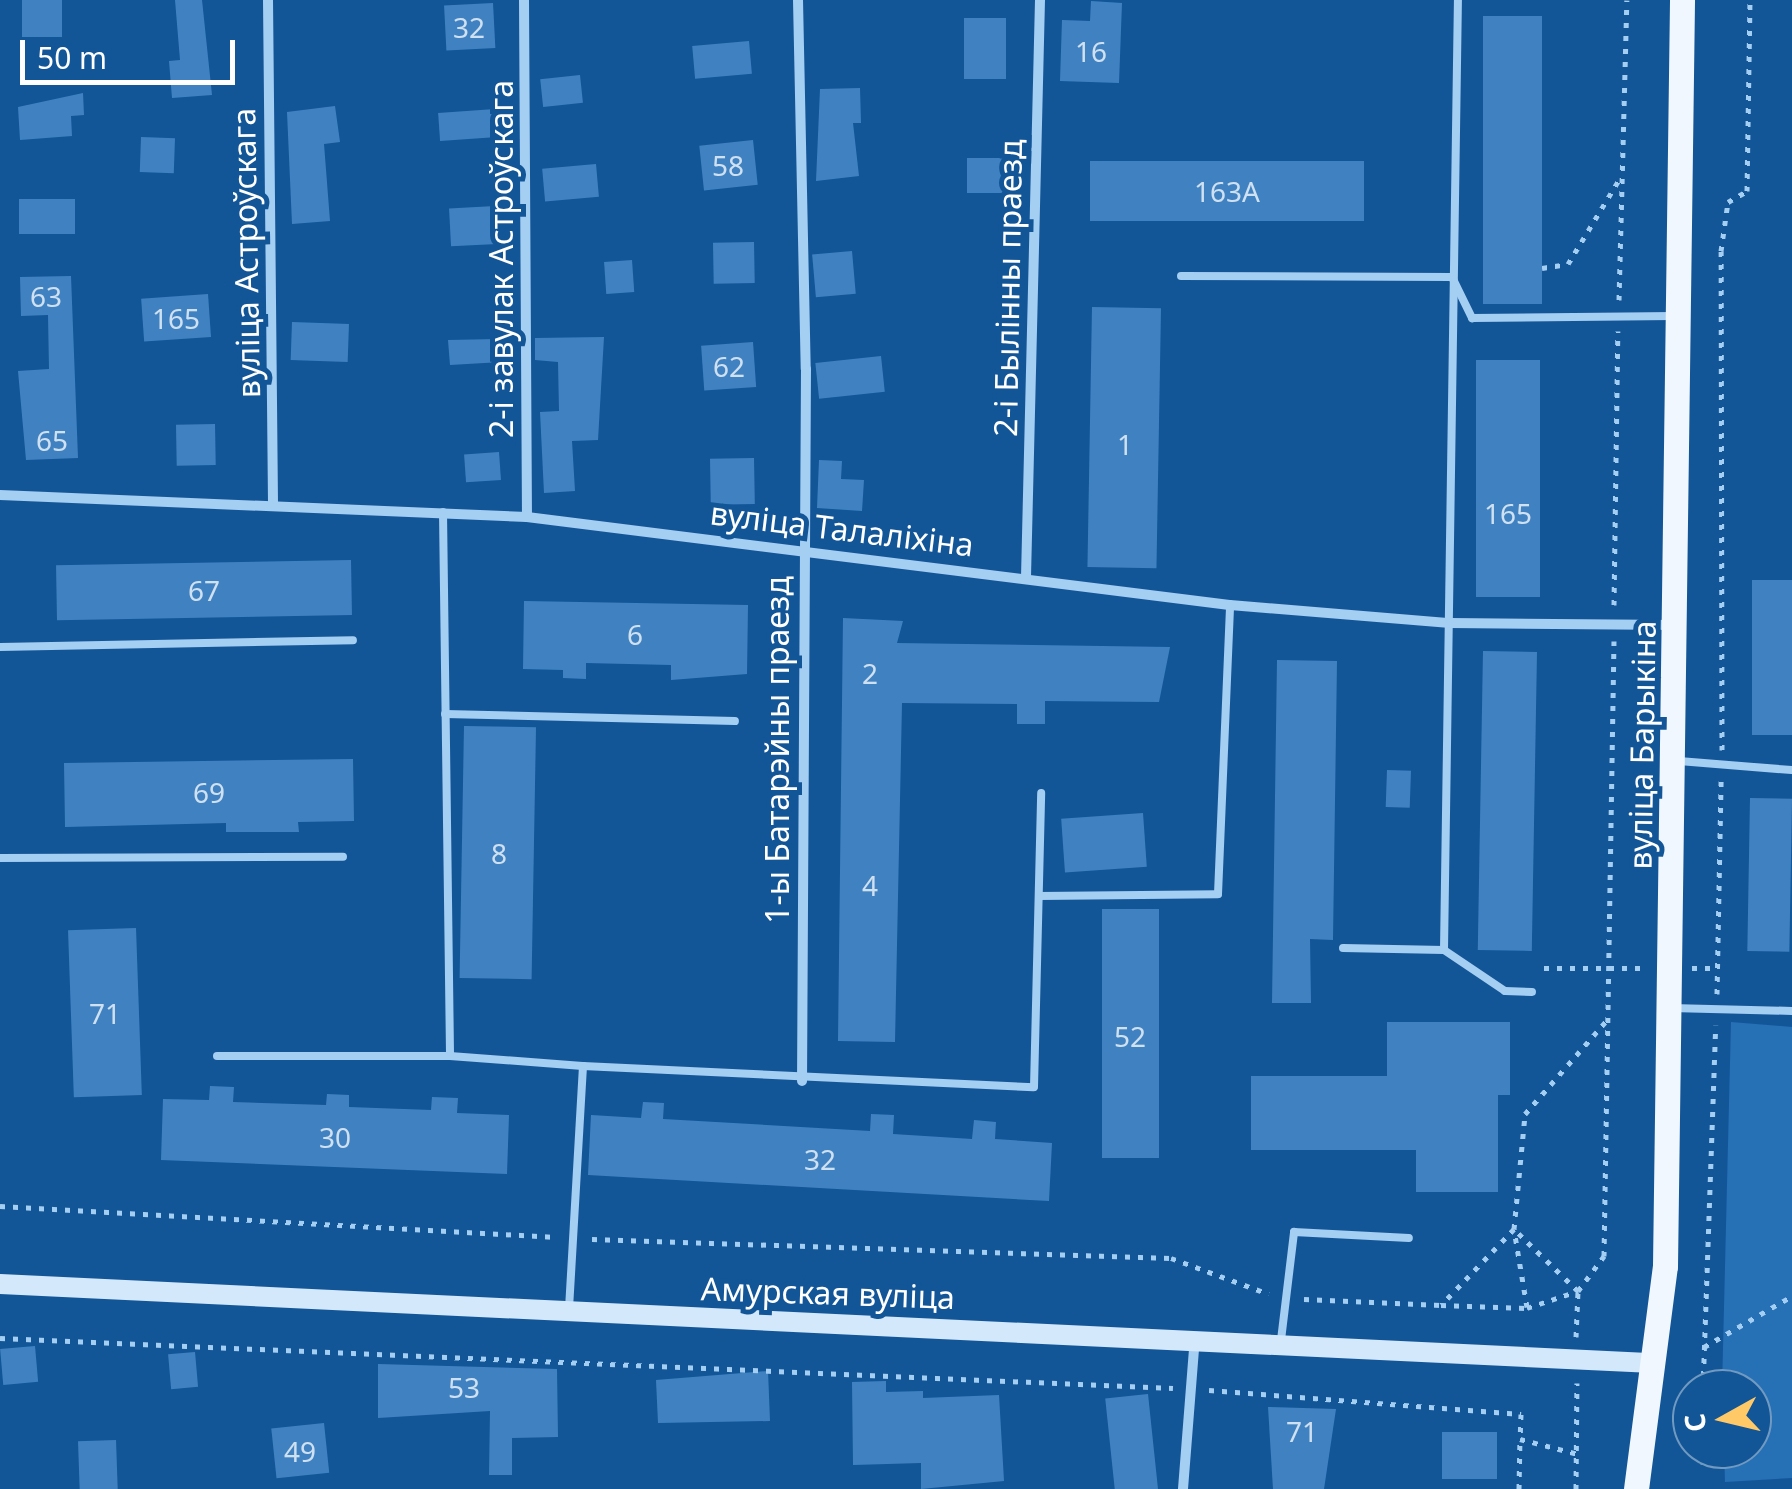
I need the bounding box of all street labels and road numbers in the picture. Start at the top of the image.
street label: 2-і завулак Астроўскага [482,80,520,438]
street label: вуліца Астроўскага [224,107,268,399]
street label: 2-і Былінны праезд [986,139,1030,437]
street label: вуліца Талаліхіна [708,494,976,564]
street label: 1-ы Батарэйны праезд [758,576,796,924]
street label: вуліца Барыкіна [1621,620,1663,870]
street label: Амурская вуліца [700,1269,956,1317]

